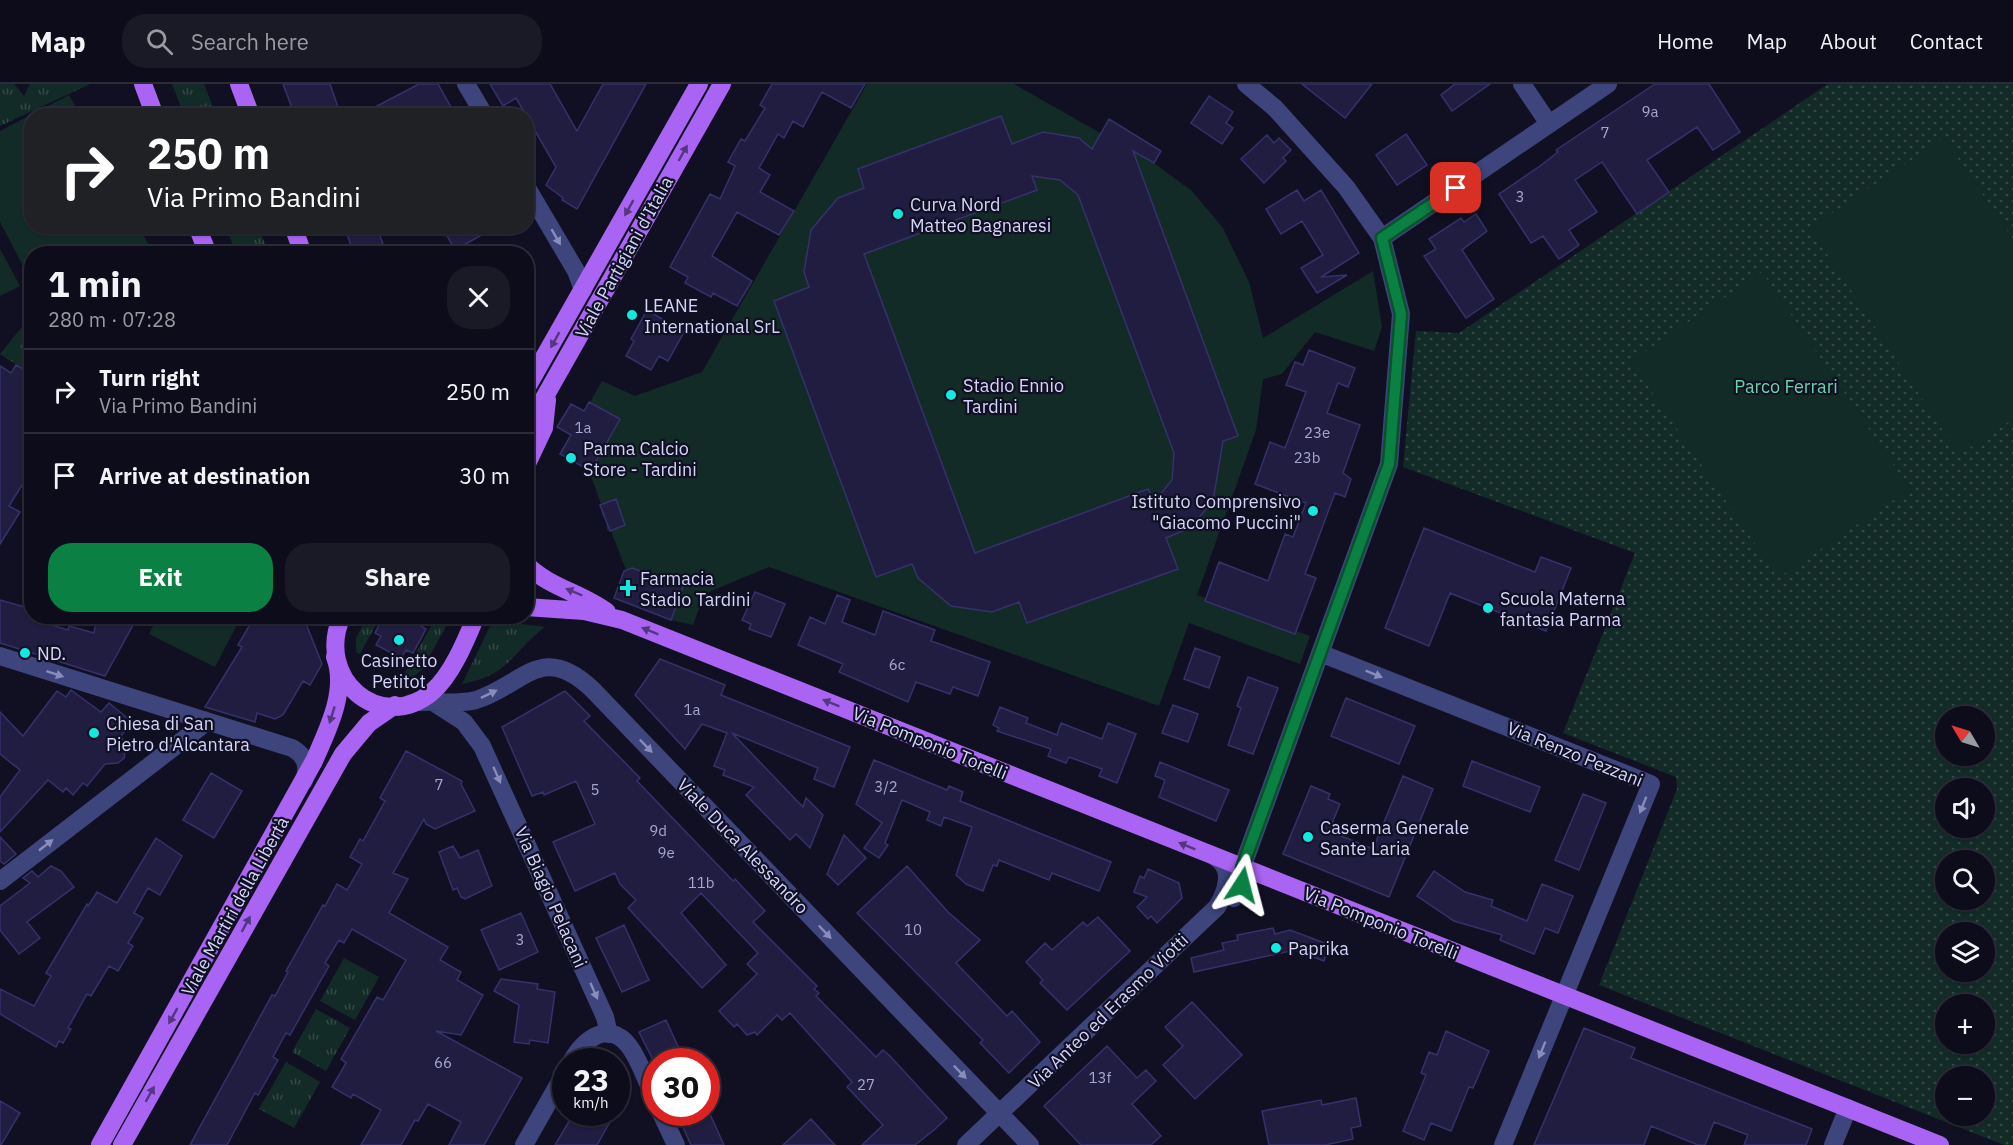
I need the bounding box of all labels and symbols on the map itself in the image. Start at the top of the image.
house number: 9a [1641,102,1659,121]
house number: 7 [1600,123,1610,142]
one-way arrow [678,144,688,161]
pin [1430,162,1481,213]
street label: Viale Partigiani d'Italia [570,172,678,342]
house number: 3 [1515,187,1525,206]
place label: Curva Nord Matteo Bagnaresi [910,193,1051,237]
one-way arrow [624,200,634,217]
marker: Curva Nord Matteo Bagnaresi [891,207,905,221]
one-way arrow [551,229,561,246]
place label: LEANE International SrL [644,294,780,338]
marker: LEANE International SrL [625,308,639,322]
one-way arrow [550,331,560,348]
place label: Stadio Ennio Tardini [963,374,1064,418]
park label: Parco Ferrari [1734,375,1838,398]
marker: Stadio Ennio Tardini [944,388,958,402]
house number: 1a [574,418,592,437]
house number: 23e [1304,423,1330,442]
place label: Parma Calcio Store - Tardini [583,437,697,481]
house number: 23b [1294,448,1320,467]
marker: Parma Calcio Store - Tardini [564,451,578,465]
place label: Istituto Comprensivo "Giacomo Puccini" [1131,490,1301,534]
marker: Istituto Comprensivo "Giacomo Puccini" [1306,504,1320,518]
place label: Farmacia Stadio Tardini [640,567,750,611]
marker: Farmacia Stadio Tardini [621,581,635,595]
one-way arrow [565,587,583,597]
place label: Scuola Materna fantasia Parma [1500,587,1626,631]
marker: Scuola Materna fantasia Parma [1481,601,1495,615]
one-way arrow [640,626,658,636]
marker: Casinetto Petitot [392,633,406,647]
place label: ND. [37,642,66,665]
marker: ND. [18,646,32,660]
place label: Casinetto Petitot [361,649,437,693]
house number: 6c [889,655,906,674]
one-way arrow [46,670,64,680]
one-way arrow [1365,670,1383,679]
one-way arrow [480,689,497,698]
one-way arrow [821,698,839,708]
house number: 1a [683,700,701,719]
street label: Via Pomponio Torelli [849,701,1011,785]
one-way arrow [327,706,336,724]
north arrow [1935,706,1995,766]
place label: Chiesa di San Pietro d'Alcantara [106,712,250,756]
street label: Via Renzo Pezzani [1504,716,1646,792]
marker: Chiesa di San Pietro d'Alcantara [87,726,101,740]
one-way arrow [639,738,653,752]
one-way arrow [492,767,501,784]
street label: Viale Duca Alessandro [672,773,814,919]
house number: 7 [434,775,444,794]
house number: 3/2 [874,777,898,796]
house number: 5 [590,780,600,799]
one-way arrow [1638,796,1647,814]
street label: Viale Martiri della Libertà [176,812,294,1000]
place label: Caserma Generale Sante Laria [1320,816,1469,860]
house number: 9d [649,821,667,840]
street label: Via Biagio Pelacani [510,823,592,971]
marker: Caserma Generale Sante Laria [1301,830,1315,844]
one-way arrow [39,840,54,852]
one-way arrow [1178,841,1196,851]
house number: 9e [657,843,675,862]
position arrow [1210,853,1274,917]
house number: 11b [688,873,714,892]
street label: Via Pomponio Torelli [1300,881,1462,965]
one-way arrow [241,915,251,932]
house number: 10 [904,920,922,939]
one-way arrow [818,924,832,939]
street label: Via Anteo ed Erasmo Viotti [1023,928,1193,1094]
house number: 3 [515,930,525,949]
place label: Paprika [1288,937,1349,960]
marker: Paprika [1269,941,1283,955]
one-way arrow [589,983,598,1000]
one-way arrow [168,1008,178,1025]
one-way arrow [1537,1042,1547,1060]
speed limit sign: 30 [642,1048,720,1126]
house number: 66 [434,1053,452,1072]
one-way arrow [953,1065,967,1080]
house number: 13f [1089,1068,1112,1087]
house number: 27 [857,1075,875,1094]
one-way arrow [145,1086,156,1102]

